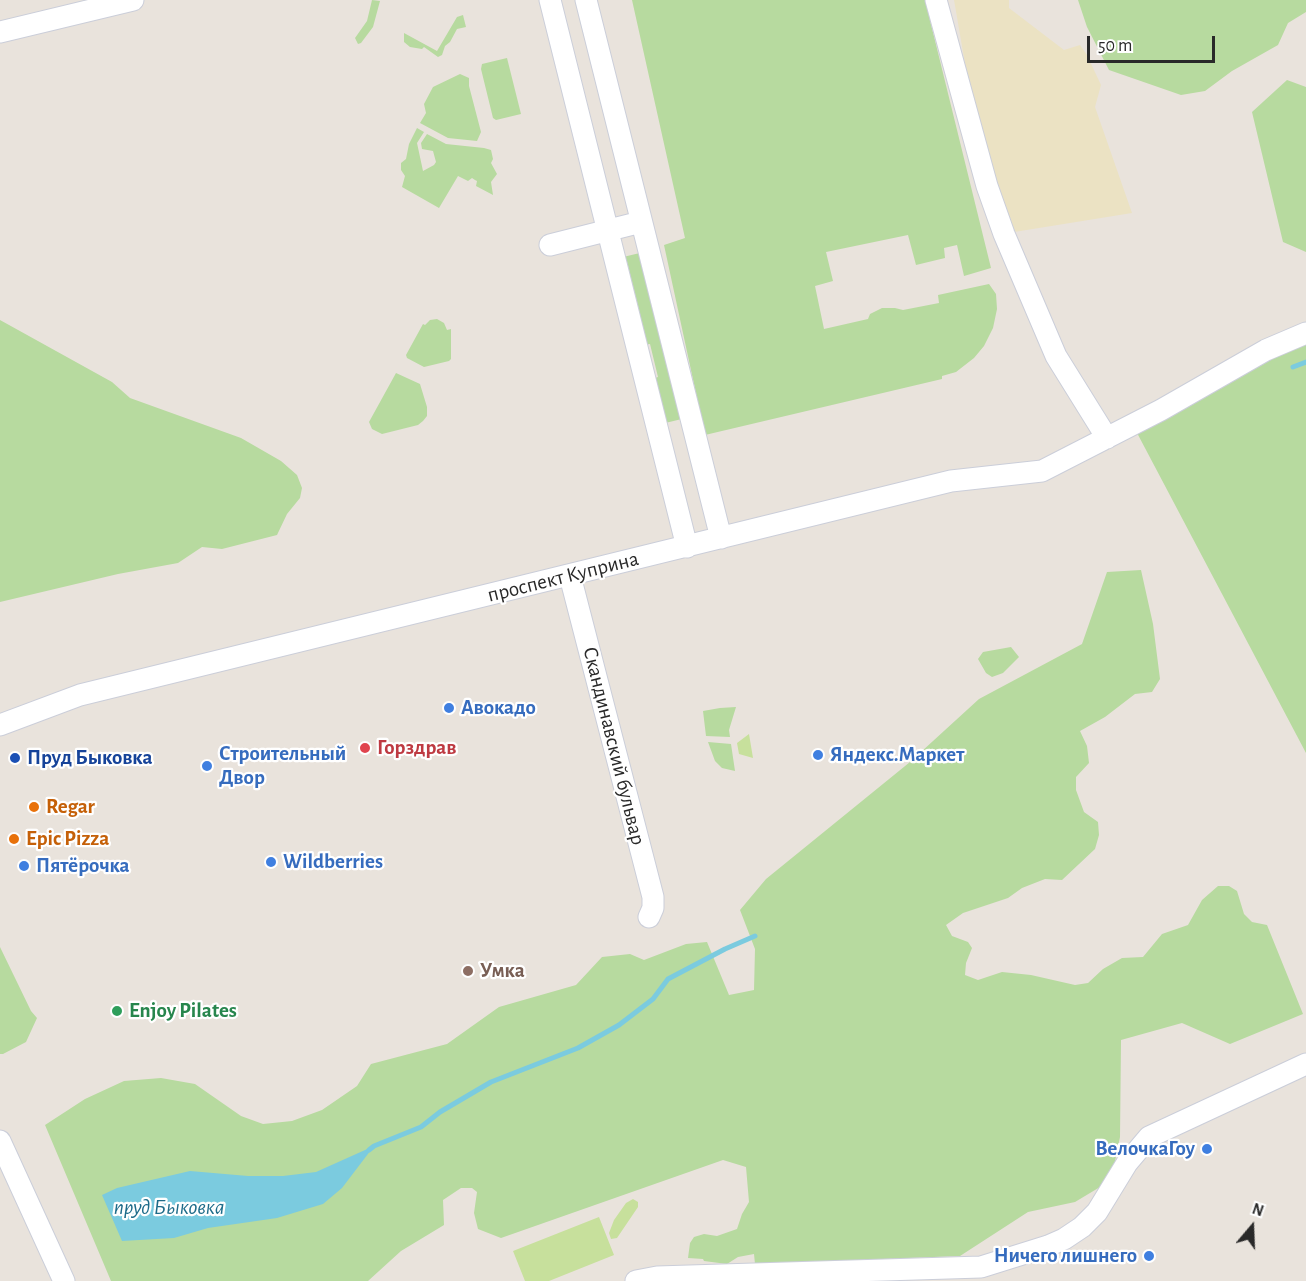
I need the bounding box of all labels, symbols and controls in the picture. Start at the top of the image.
scale bar [1090,24,1218,62]
text: 50 m [1098,37,1132,55]
street label: проспект Куприна [485,546,641,608]
street label: Скандинавский бульвар [577,644,651,848]
place label: Авокадо [461,695,536,721]
marker: Авокадо [442,701,456,715]
place label: Горздрав [377,735,456,761]
place label: Строительный Двор [219,741,346,791]
marker: Горздрав [358,741,372,755]
place label: Яндекс.Маркет [830,742,964,768]
place label: Пруд Быковка [27,745,152,771]
marker: Яндекс.Маркет [811,748,825,762]
marker: Пруд Быковка [8,751,22,765]
marker: Строительный Двор [200,759,214,773]
place label: Regar [46,794,95,820]
marker: Regar [27,800,41,814]
place label: Epic Pizza [26,826,109,852]
marker: Epic Pizza [7,832,21,846]
place label: Wildberries [283,849,383,875]
place label: Пятёрочка [36,853,130,879]
marker: Wildberries [264,855,278,869]
marker: Пятёрочка [17,859,31,873]
place label: Умка [480,958,525,984]
marker: Умка [461,964,475,978]
place label: Enjoy Pilates [129,998,237,1024]
marker: Enjoy Pilates [110,1004,124,1018]
place label: ВелочкаГоу [1095,1136,1195,1162]
marker: ВелочкаГоу [1200,1142,1214,1156]
water label: пруд Быковка [114,1194,224,1220]
north arrow [1222,1197,1282,1257]
text: N [1250,1201,1266,1219]
place label: Ничего лишнего [994,1243,1137,1269]
marker: Ничего лишнего [1142,1249,1156,1263]

